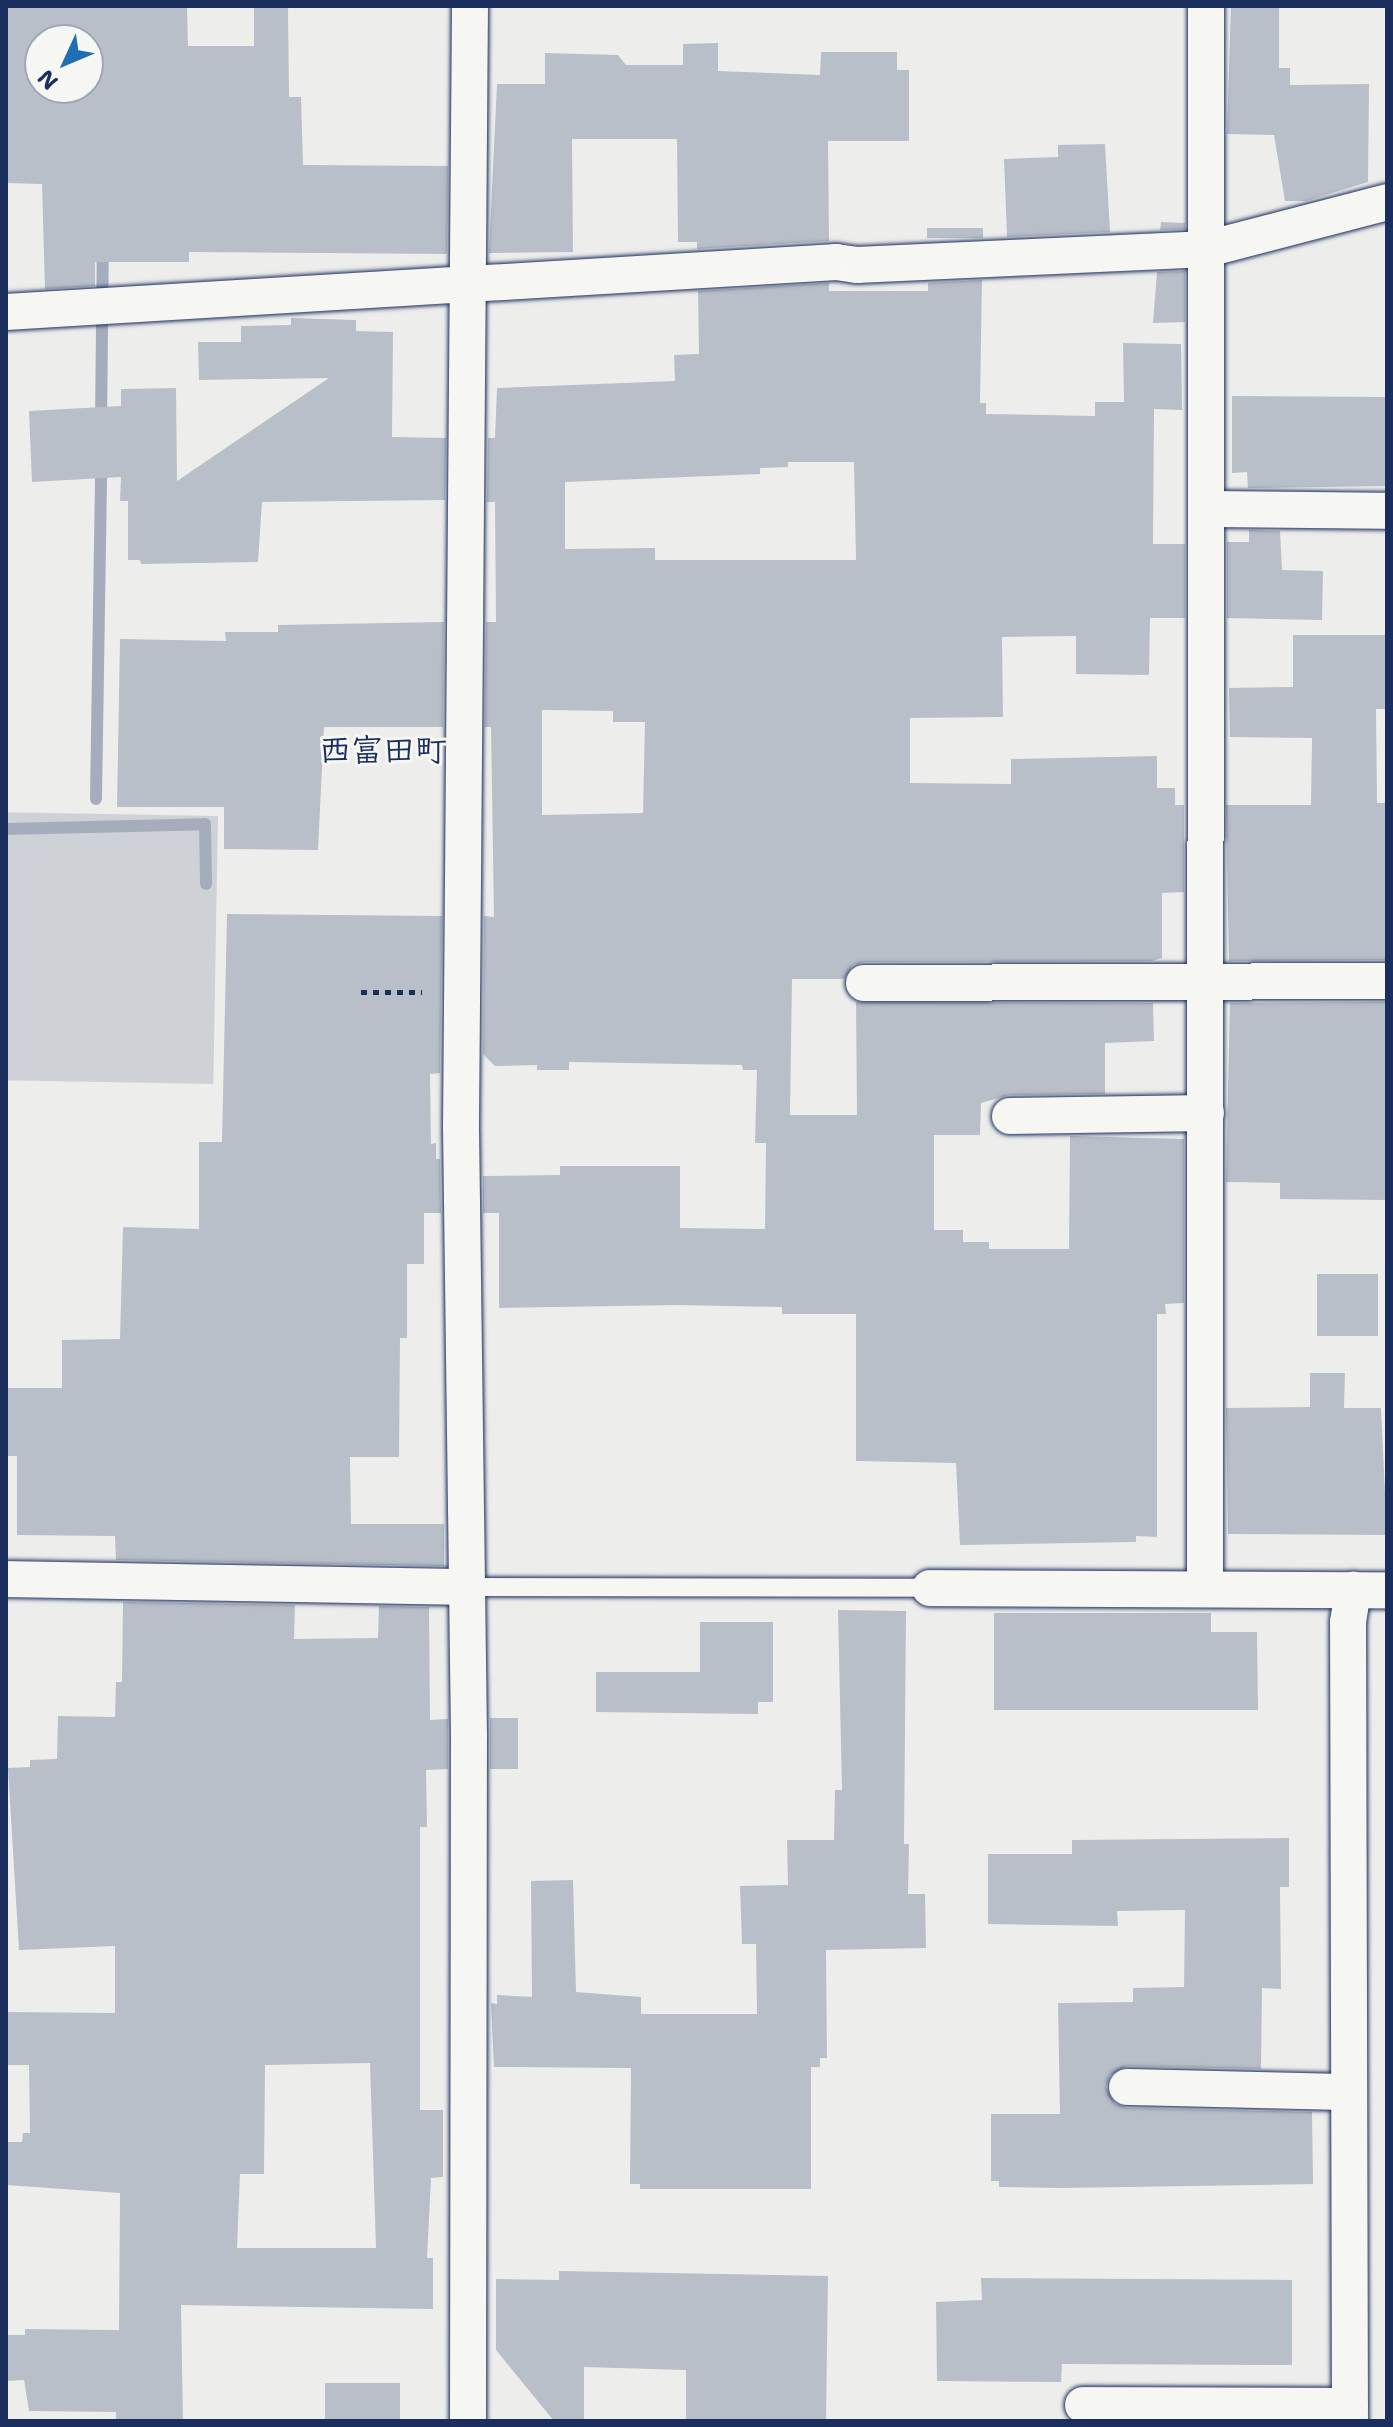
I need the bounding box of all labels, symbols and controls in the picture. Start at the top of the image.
north arrow [24,24,104,104]
text: N [31,63,64,96]
district label: 西富田町 [319,731,447,769]

